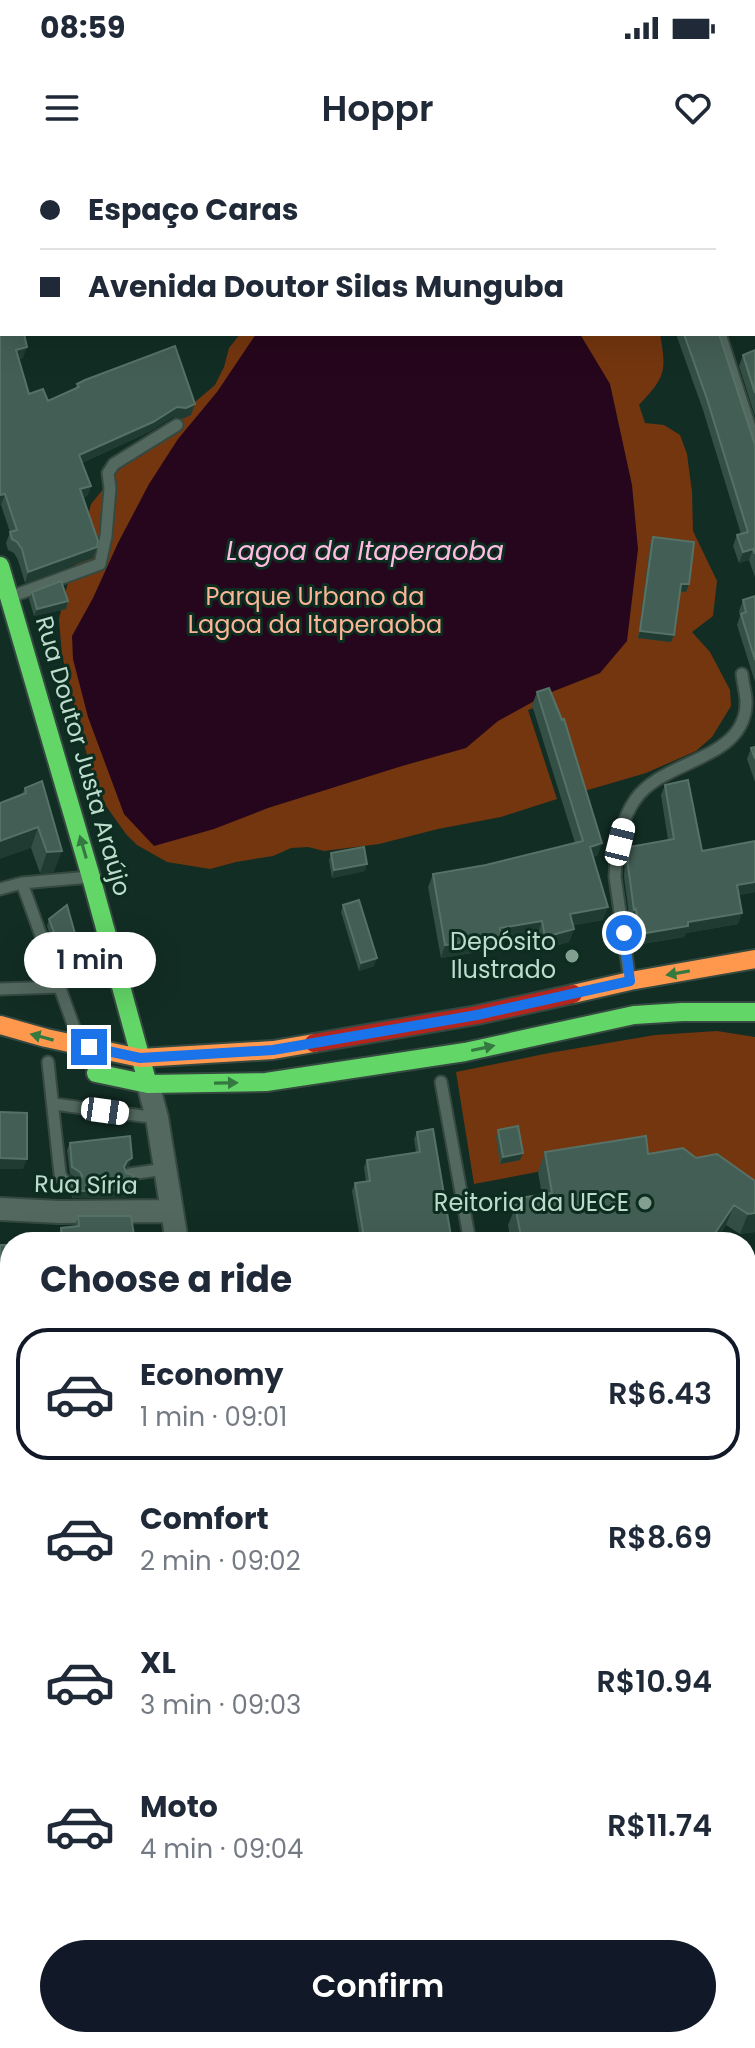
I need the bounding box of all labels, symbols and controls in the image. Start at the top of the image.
text: 08:59 [40,6,125,49]
text: Hoppr [321,83,434,134]
icon: menu [40,86,84,130]
icon: heart [671,86,715,130]
text: Espaço Caras [88,188,299,231]
text: Avenida Doutor Silas Munguba [88,265,564,308]
water label: Lagoa da Itaperaoba [226,533,504,569]
park label: Parque Urbano da Lagoa da Itaperaoba [188,580,442,641]
street label: Rua Doutor Justa Araújo [28,612,139,900]
car [603,816,637,868]
one-way arrow [76,835,89,859]
route start [606,915,642,951]
place label: Depósito Ilustrado [450,925,556,986]
callout: 1 min [23,931,155,987]
text: 1 min [56,942,124,978]
marker: Depósito Ilustrado [563,947,581,965]
one-way arrow [665,967,690,979]
route end [71,1029,107,1065]
one-way arrow [30,1030,55,1042]
one-way arrow [471,1041,496,1054]
one-way arrow [214,1077,239,1089]
car [80,1096,130,1126]
street label: Rua Síria [34,1167,138,1202]
place label: Reitoria da UECE [434,1186,629,1219]
marker: Reitoria da UECE [636,1194,654,1212]
text: Choose a ride [40,1254,292,1305]
text: Economy [140,1353,284,1396]
icon: car [44,1358,116,1430]
text: R$6.43 [608,1372,712,1415]
text: 1 min · 09:01 [140,1399,287,1435]
text: Comfort [140,1497,269,1540]
icon: car [44,1502,116,1574]
text: R$8.69 [608,1516,712,1559]
text: 2 min · 09:02 [140,1543,301,1579]
text: XL [140,1641,176,1684]
icon: car [44,1646,116,1718]
text: R$10.94 [597,1660,712,1703]
text: 3 min · 09:03 [140,1687,301,1723]
text: Moto [140,1785,218,1828]
icon: car [44,1790,116,1862]
text: R$11.74 [607,1804,712,1847]
text: 4 min · 09:04 [140,1831,303,1867]
button: Confirm [40,1940,716,2032]

